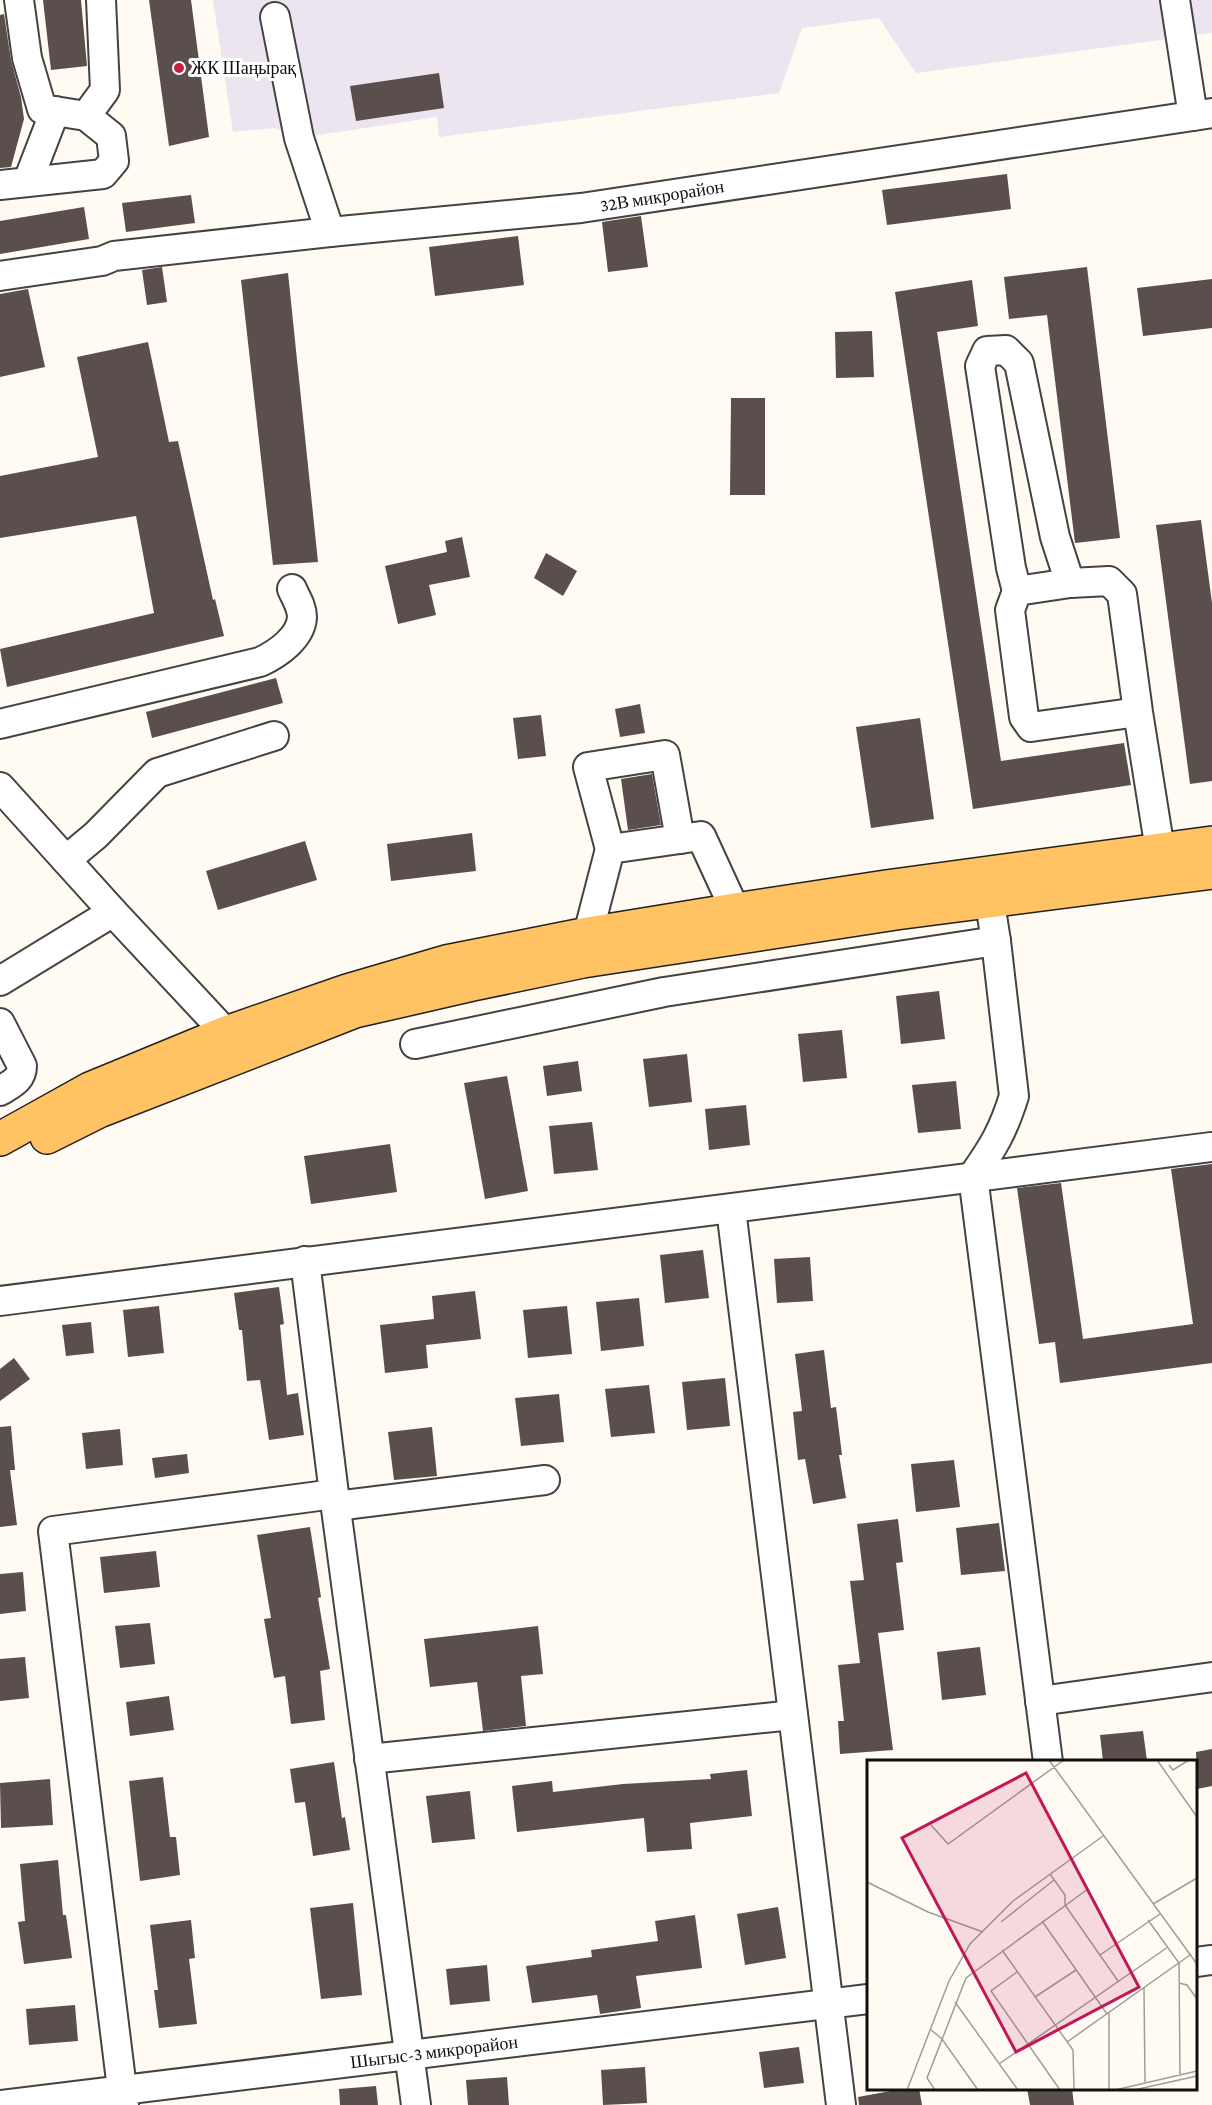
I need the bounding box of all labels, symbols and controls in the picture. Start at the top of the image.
place label: ЖК Шаңырақ [191,58,296,78]
marker: ЖК Шаңырақ [172,61,186,75]
street label: 32В микрорайон [598,176,726,216]
inset map [867,1760,1197,2090]
street label: Шыгыс-3 микрорайон [349,2032,519,2072]

